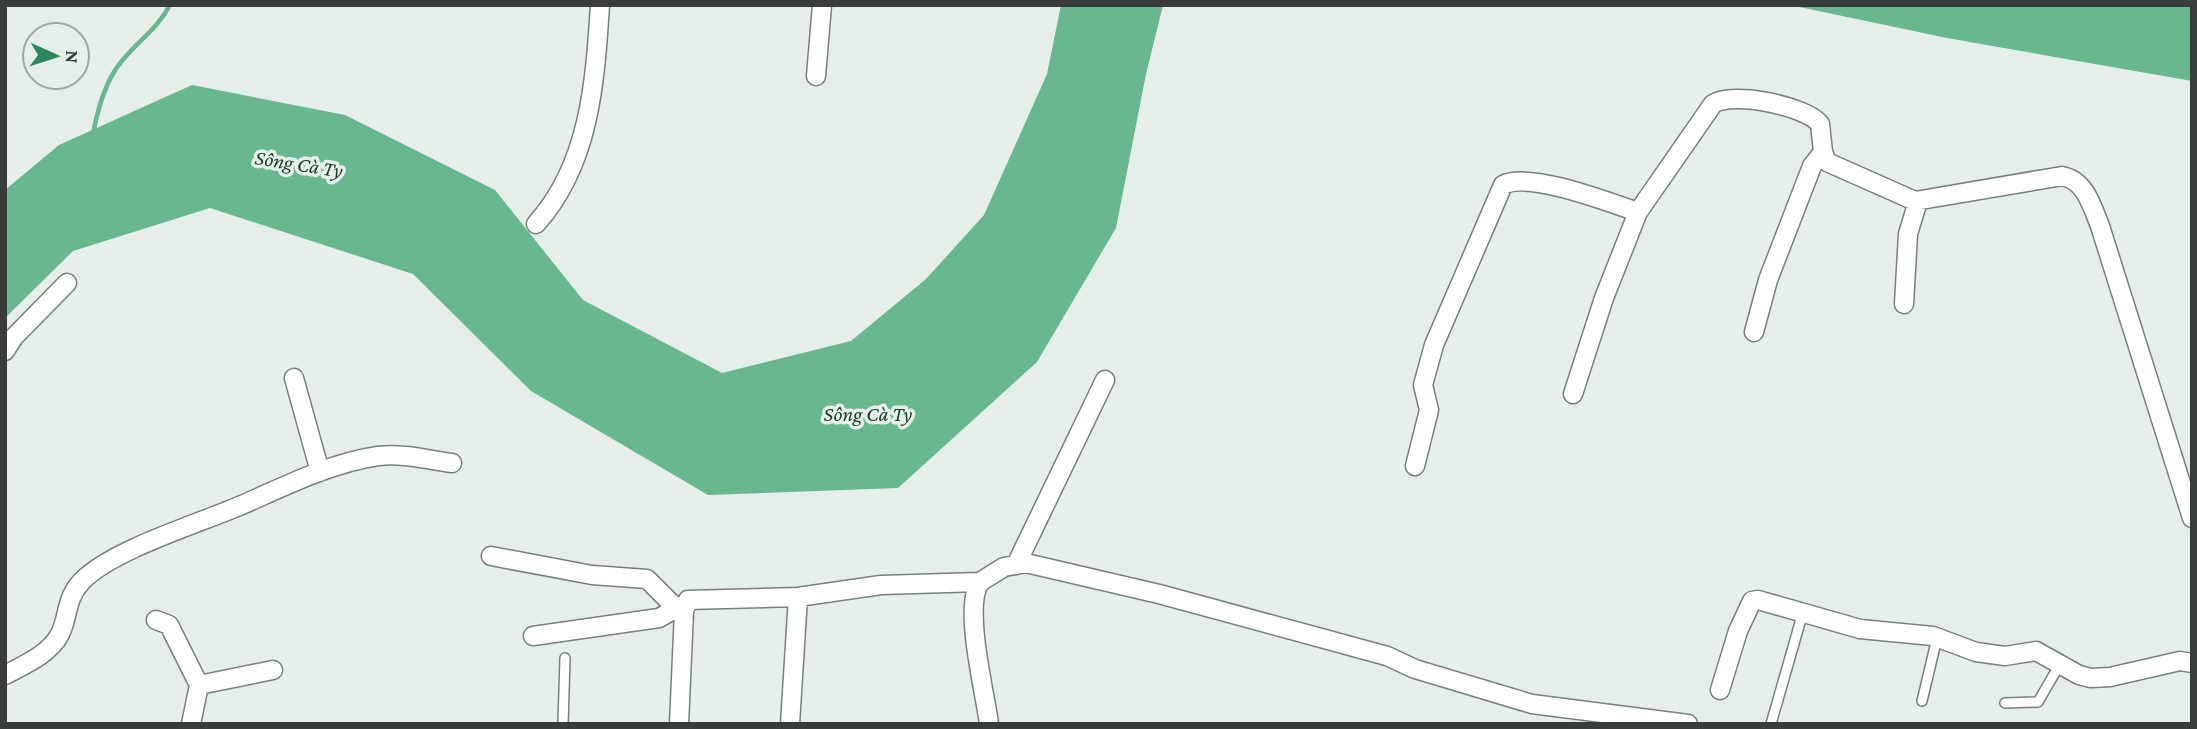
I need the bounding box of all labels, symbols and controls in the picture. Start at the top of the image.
north arrow [21,21,91,91]
text: N [62,50,83,64]
water label: Sông Cà Ty [253,145,345,183]
water label: Sông Cà Ty [824,402,913,426]

